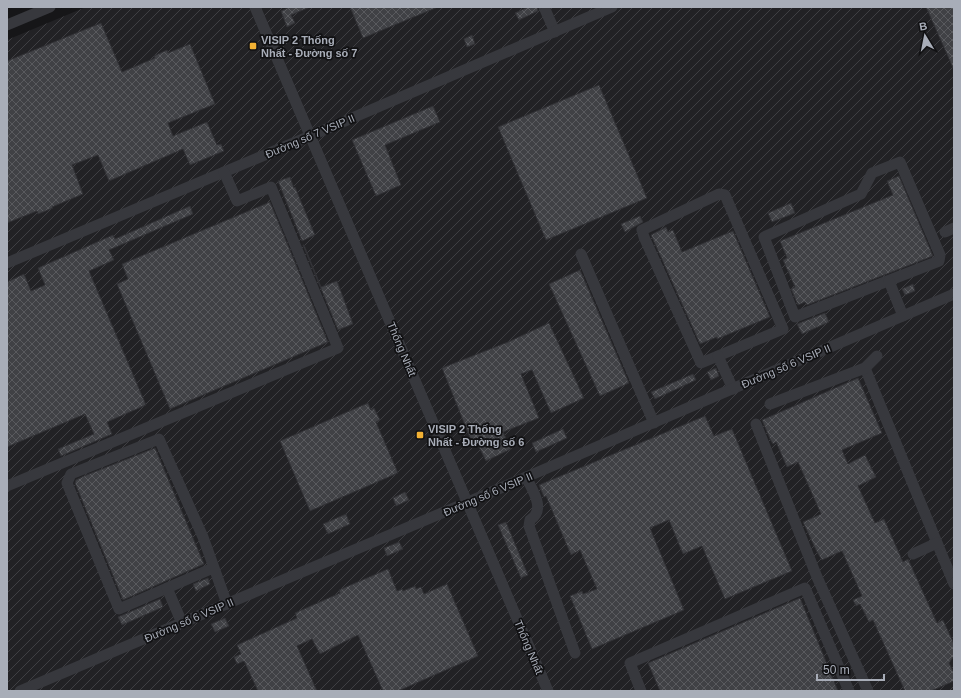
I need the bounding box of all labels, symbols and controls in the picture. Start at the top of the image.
north arrow [905,16,945,56]
text: B [918,20,928,33]
place label: VISIP 2 Thống Nhất - Đường số 7 [261,34,357,59]
marker: VISIP 2 Thống Nhất - Đường số 7 [248,41,258,51]
street label: Đường số 7 VSIP II [264,112,356,160]
street label: Thống Nhất [385,320,419,378]
street label: Đường số 6 VSIP II [740,342,832,390]
place label: VISIP 2 Thống Nhất - Đường số 6 [428,423,524,448]
marker: VISIP 2 Thống Nhất - Đường số 6 [415,430,425,440]
street label: Đường số 6 VSIP II [442,470,534,518]
street label: Đường số 6 VSIP II [143,596,235,644]
street label: Thống Nhất [512,618,546,676]
scale bar [817,656,884,682]
text: 50 m [823,663,850,677]

